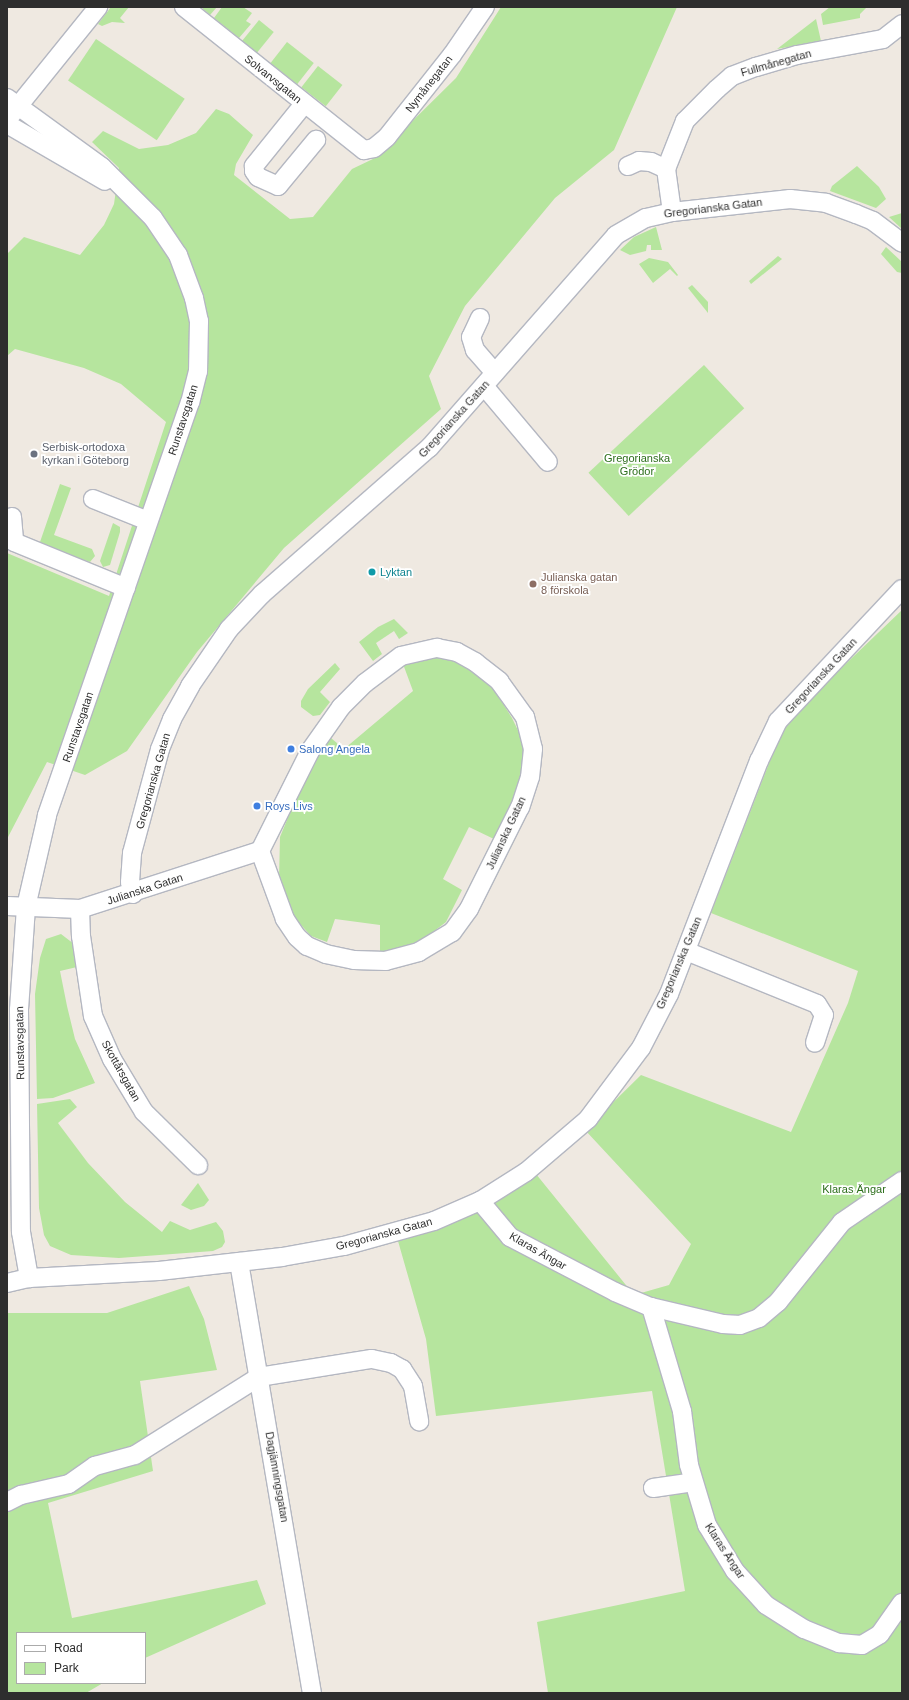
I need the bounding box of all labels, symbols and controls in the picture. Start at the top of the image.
street label: Fullmånegatan [739,47,813,79]
street label: Solvarvsgatan [242,52,304,106]
street label: Nymånegatan [403,53,455,115]
street label: Gregorianska Gatan [663,195,763,221]
street label: Gregorianska Gatan [416,378,492,460]
street label: Runstavsgatan [165,383,201,457]
place label: Serbisk-ortodoxa kyrkan i Göteborg [42,441,129,467]
marker: Serbisk-ortodoxa kyrkan i Göteborg [29,449,39,459]
park label: Gregorianska Grödor [604,452,670,478]
place label: Lyktan [380,565,412,579]
marker: Lyktan [367,567,377,577]
place label: Julianska gatan 8 förskola [541,571,617,597]
marker: Julianska gatan 8 förskola [528,579,538,589]
street label: Gregorianska Gatan [782,635,860,717]
street label: Runstavsgatan [60,690,96,764]
street label: Gregorianska Gatan [133,732,173,830]
place label: Salong Angela [299,742,371,756]
marker: Salong Angela [286,744,296,754]
street label: Julianska Gatan [483,794,529,872]
place label: Roys Livs [265,799,313,813]
marker: Roys Livs [252,801,262,811]
street label: Julianska Gatan [105,871,185,907]
street label: Gregorianska Gatan [654,915,704,1011]
street label: Runstavsgatan [13,1006,27,1080]
street label: Skottårsgatan [99,1038,143,1104]
park label: Klaras Ängar [822,1182,886,1196]
street label: Gregorianska Gatan [334,1215,434,1253]
street label: Klaras Ängar [507,1229,569,1273]
street label: Dagjämningsgatan [263,1431,291,1523]
street label: Klaras Ängar [702,1521,748,1581]
legend [16,1632,146,1684]
text: Road [54,1641,83,1655]
text: Park [54,1661,79,1675]

